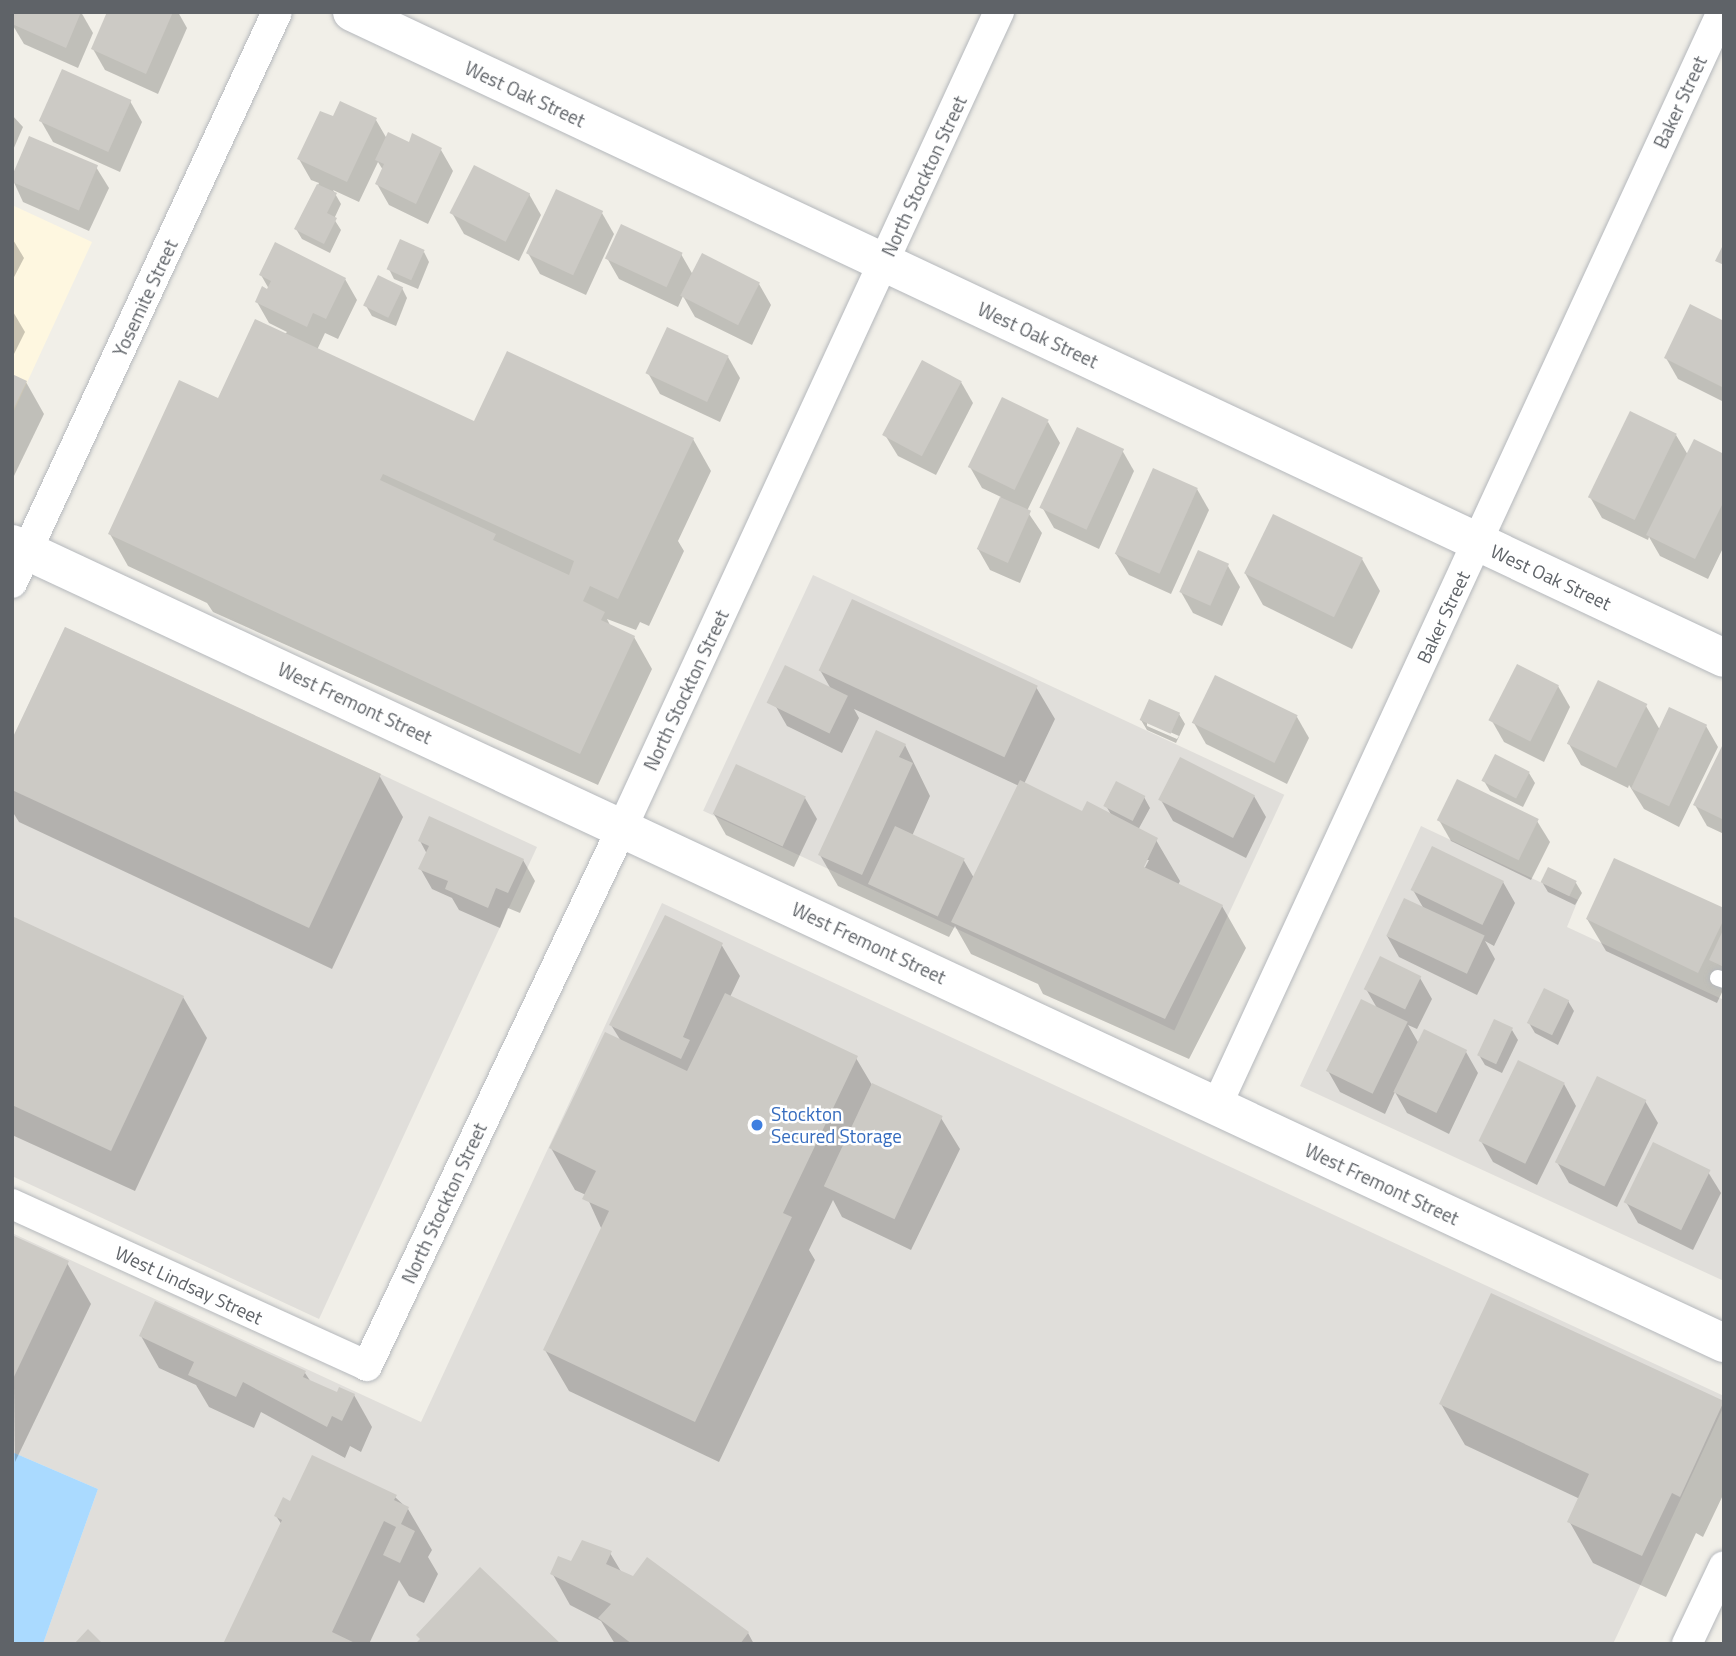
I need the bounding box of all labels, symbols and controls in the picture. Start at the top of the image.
street label: Baker Street [1649,52,1711,152]
street label: West Oak Street [461,56,589,132]
street label: North Stockton Street [877,92,971,260]
street label: Yosemite Street [108,236,182,360]
street label: West Oak Street [974,297,1102,373]
street label: West Oak Street [1487,539,1615,615]
street label: Baker Street [1412,567,1474,667]
street label: North Stockton Street [639,606,733,774]
street label: West Fremont Street [274,657,436,749]
street label: West Fremont Street [788,897,950,989]
place label: Stockton Secured Storage [771,1103,902,1147]
marker: Stockton Secured Storage [749,1117,765,1133]
street label: North Stockton Street [397,1119,491,1287]
street label: West Fremont Street [1301,1138,1463,1230]
street label: West Lindsay Street [112,1241,266,1329]

